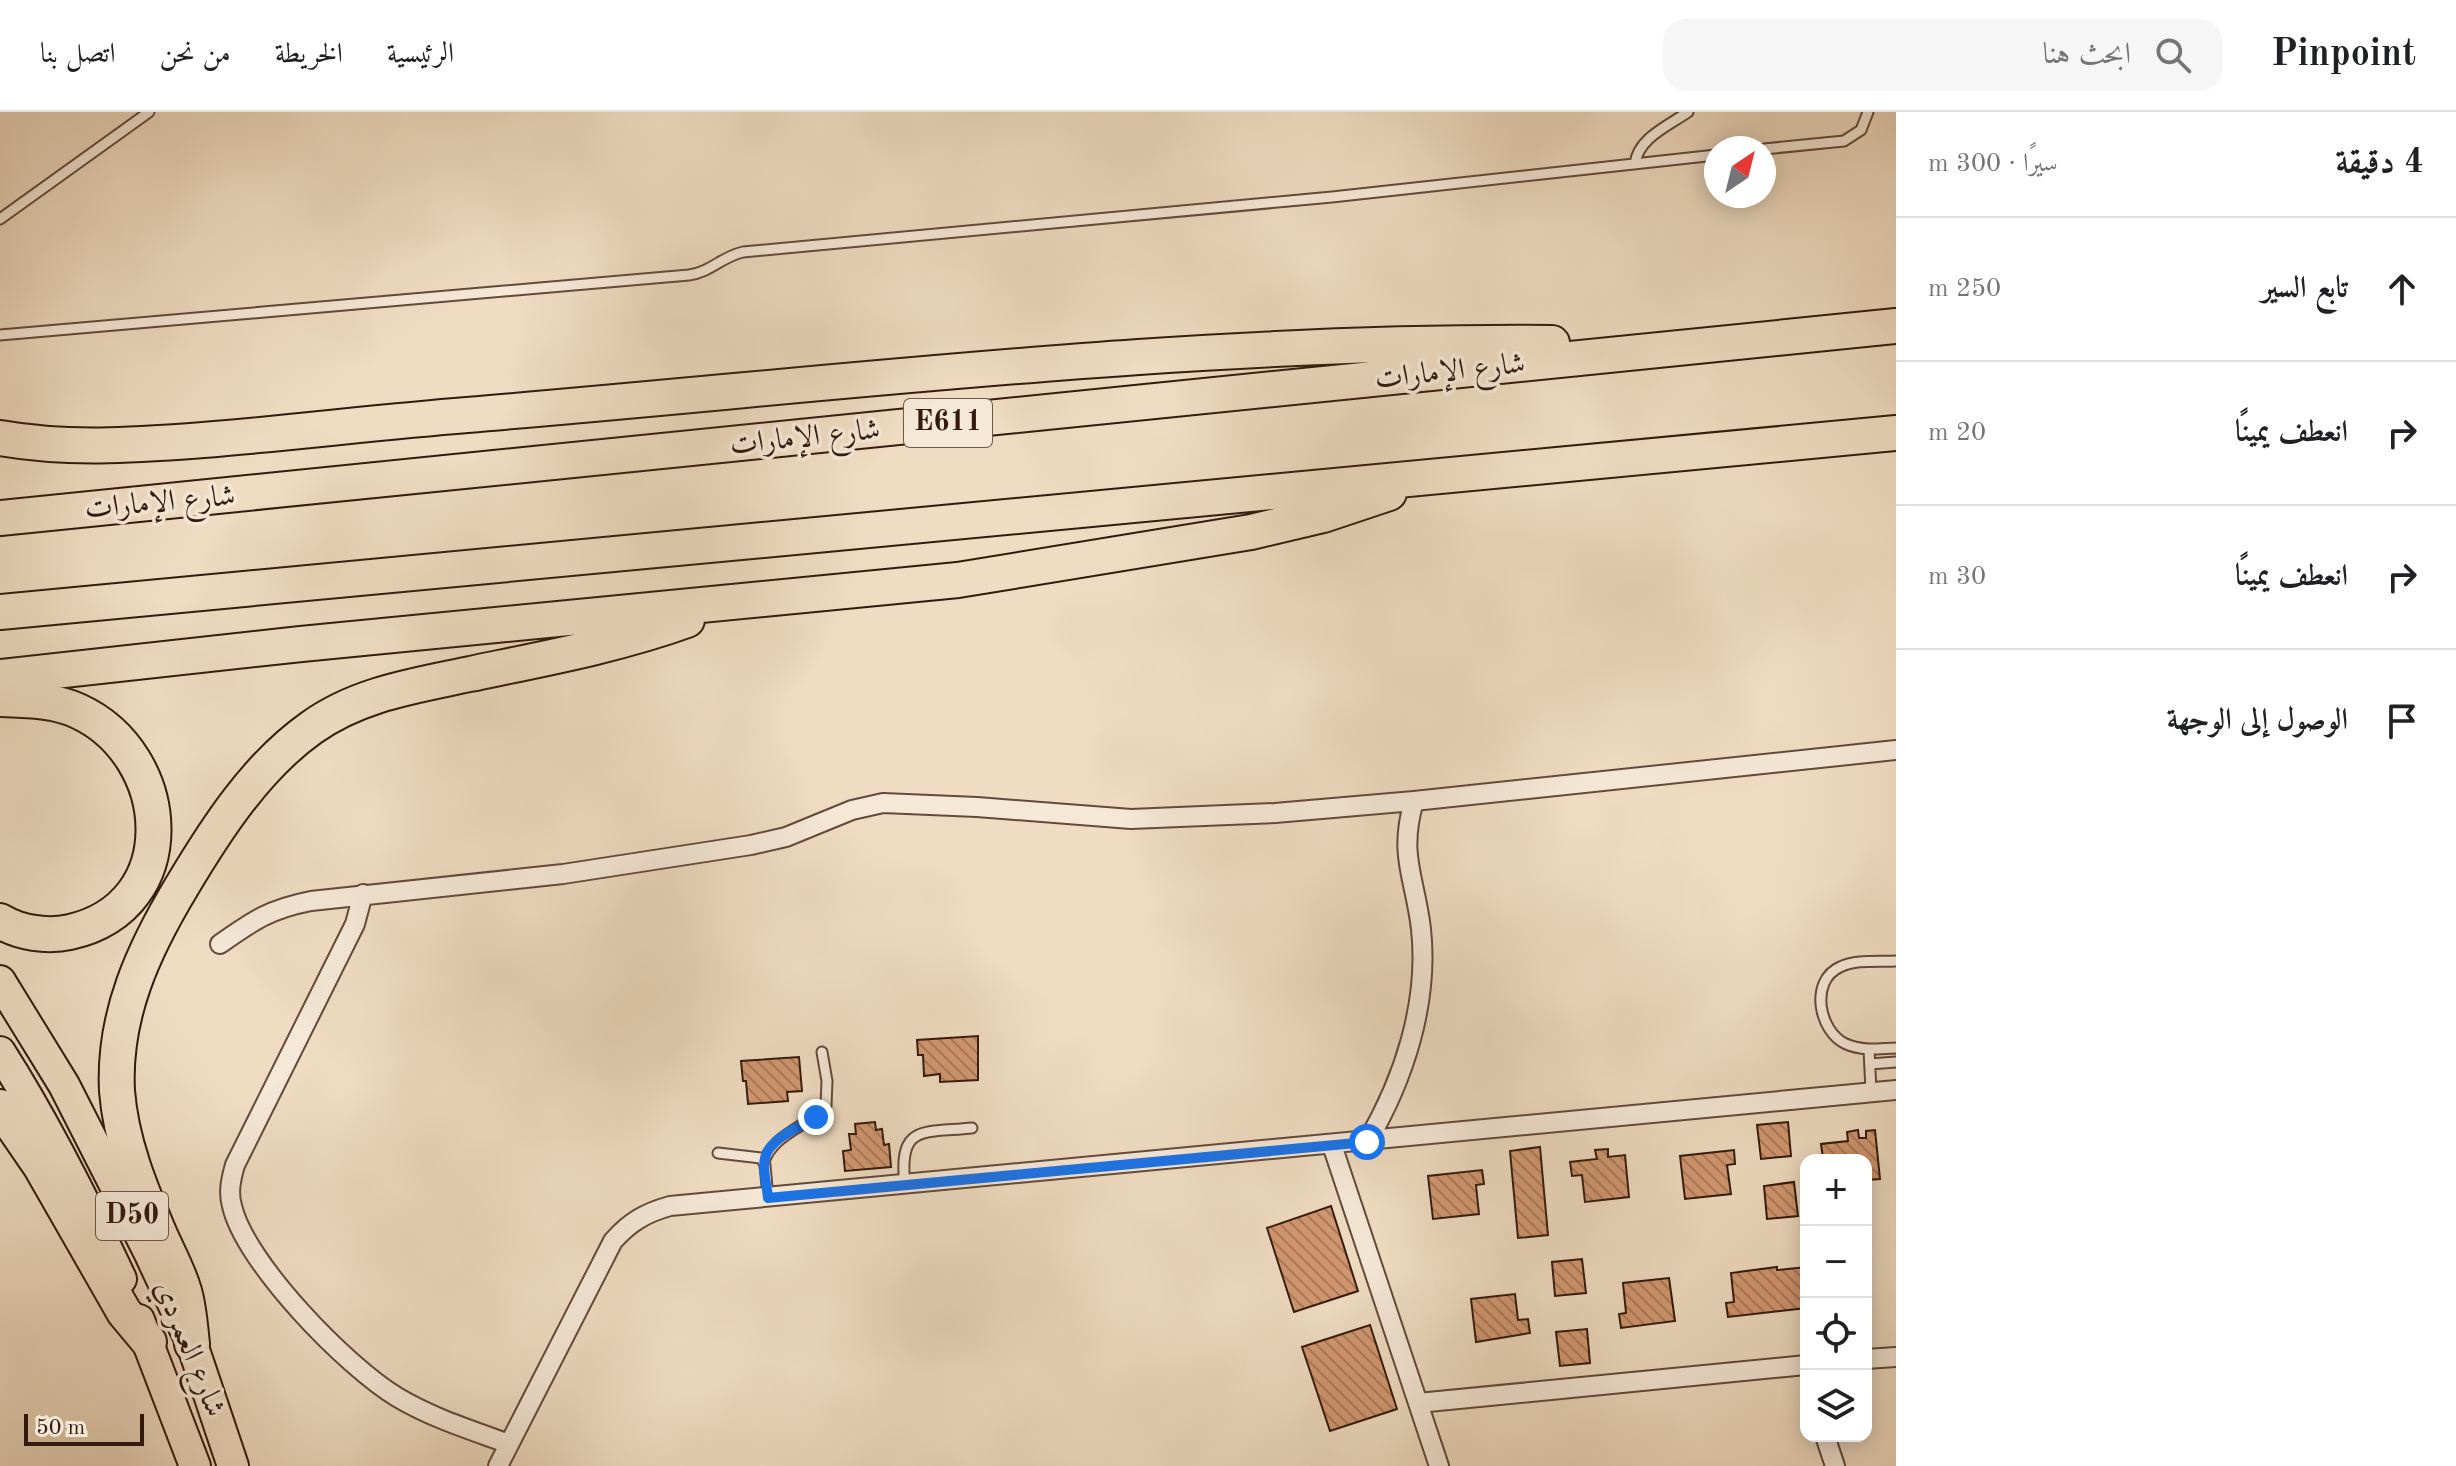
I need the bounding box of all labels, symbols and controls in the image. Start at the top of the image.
search box [1663,19,2223,91]
icon: search [2151,33,2195,77]
text: Pinpoint [2271,36,2416,74]
text: ابحث هنا [2042,40,2131,70]
text: اتصل بنا [40,41,116,69]
text: من نحن [160,41,231,69]
text: الخريطة [275,41,343,69]
text: الرئيسية [387,41,454,69]
north arrow [1704,136,1776,208]
text: 4 دقيقة [2335,146,2424,180]
text: سيرًا · 300 m [1928,151,2058,177]
icon: ahead [2380,267,2424,311]
text: تابع السير [2261,274,2348,304]
text: 250 m [1928,276,2001,302]
street label: شارع الإمارات [1373,349,1528,403]
road number: E611 [904,399,992,447]
icon: right [2380,411,2424,455]
street label: شارع الإمارات [728,415,883,469]
text: انعطف يمينًا [2235,418,2348,448]
text: 20 m [1928,420,1986,446]
street label: شارع الإمارات [83,481,237,532]
icon: right [2380,555,2424,599]
text: انعطف يمينًا [2235,562,2348,592]
text: 30 m [1928,564,1986,590]
icon: arrive [2380,699,2424,743]
text: الوصول إلى الوجهة [2167,706,2348,736]
route end [798,1099,834,1135]
route start [1349,1124,1385,1160]
map controls [1800,1154,1872,1442]
button: + [1800,1154,1872,1226]
road number: D50 [96,1192,168,1240]
button: − [1800,1226,1872,1298]
street label: شارع العمردي [141,1277,230,1424]
button: locate [1800,1298,1872,1370]
button: layers [1800,1370,1872,1442]
scale bar [24,1410,144,1446]
text: 50 m [36,1417,85,1439]

